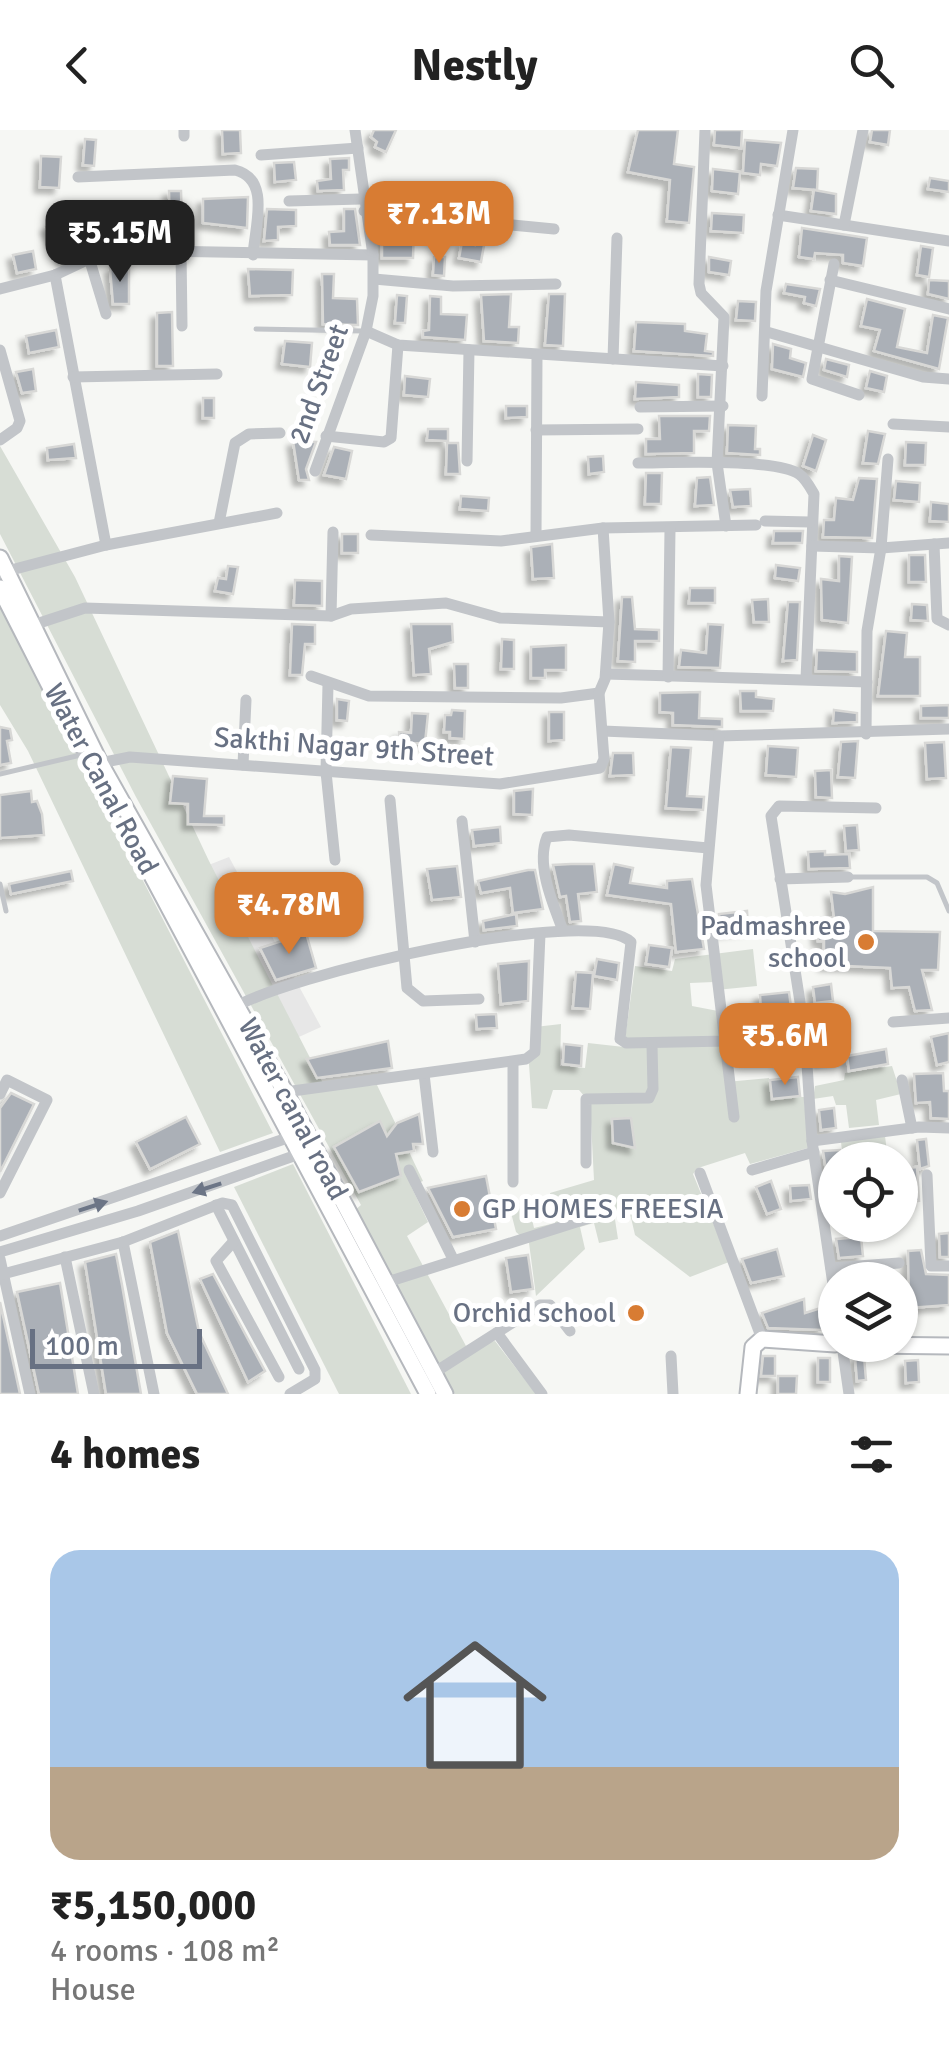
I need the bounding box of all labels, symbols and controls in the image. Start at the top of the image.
icon: back [50,38,105,93]
text: Nestly [411,38,538,93]
icon: search [844,38,899,93]
pin: ₹7.13M [358,181,520,266]
text: ₹7.13M [387,194,491,233]
pin: ₹5.15M [39,200,201,285]
text: ₹5.15M [68,213,172,252]
street label: 2nd Street [282,320,356,448]
street label: Water Canal Road [36,678,166,880]
street label: Sakthi Nagar 9th Street [213,720,495,774]
pin: ₹4.78M [208,872,370,957]
text: ₹4.78M [237,885,341,924]
place label: Padmashree school [700,909,846,975]
marker: Padmashree school [855,931,877,953]
pin: ₹5.6M [715,1003,855,1088]
street label: Water canal road [231,1012,355,1206]
text: ₹5.6M [741,1016,829,1055]
map controls [818,1142,918,1362]
button: locate [818,1142,918,1242]
one-way arrow [192,1182,222,1197]
place label: GP HOMES FREESIA [482,1192,724,1226]
one-way arrow [78,1198,108,1213]
marker: GP HOMES FREESIA [451,1198,473,1220]
button: layers [818,1262,918,1362]
place label: Orchid school [453,1296,616,1330]
marker: Orchid school [625,1302,647,1324]
scale bar [30,1324,202,1368]
text: 100 m [45,1329,119,1363]
icon: filters [844,1427,899,1482]
text: 4 homes [50,1429,200,1480]
icon: home [385,1615,565,1795]
text: ₹5,150,000 [50,1880,256,1931]
text: 4 rooms · 108 m² [50,1931,280,1970]
text: House [50,1970,136,2009]

